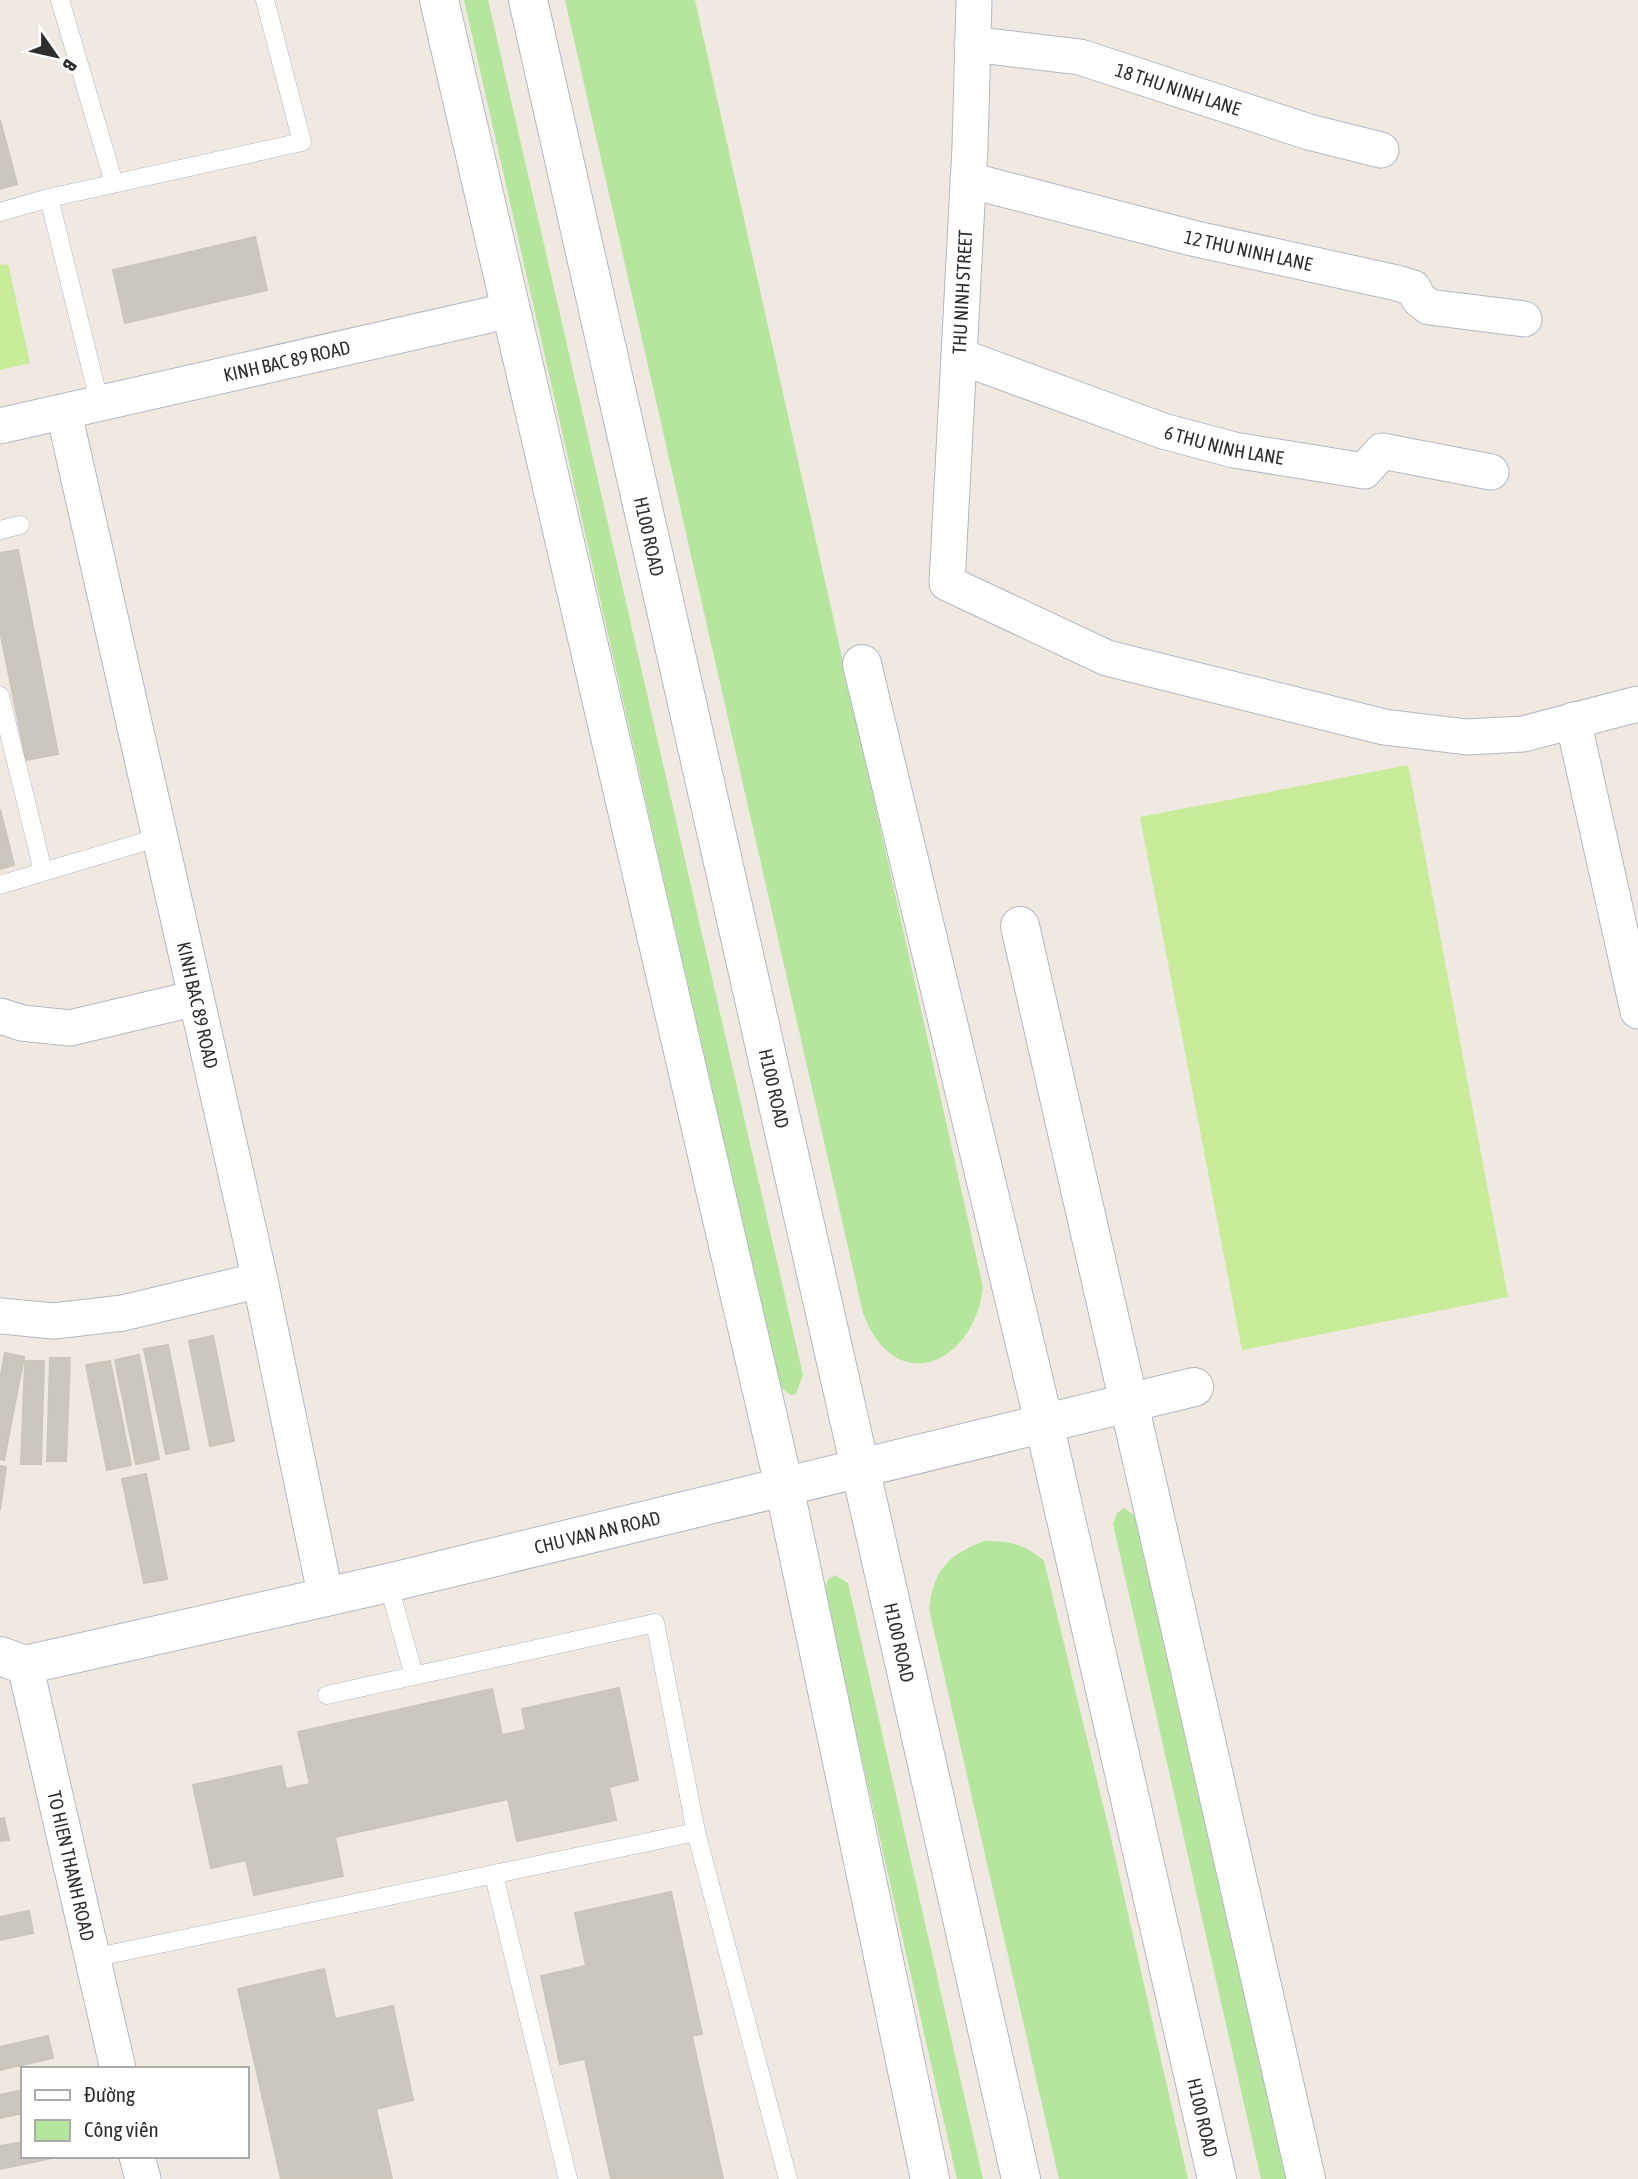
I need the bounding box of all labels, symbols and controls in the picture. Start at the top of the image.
north arrow [21,21,91,91]
text: B [58,56,82,75]
street label: 18 THU NINH LANE [1113,58,1244,120]
street label: 12 THU NINH LANE [1182,225,1314,275]
street label: THU NINH STREET [948,229,976,355]
street label: KINH BAC 89 ROAD [221,336,352,386]
street label: 6 THU NINH LANE [1162,421,1285,469]
street label: H100 ROAD [630,495,669,578]
street label: KINH BAC 89 ROAD [173,940,223,1071]
street label: H100 ROAD [755,1047,794,1130]
street label: CHU VAN AN ROAD [532,1506,662,1558]
street label: H100 ROAD [880,1601,919,1684]
street label: TO HIEN THANH ROAD [43,1788,99,1943]
legend [21,2067,248,2158]
street label: H100 ROAD [1183,2076,1223,2159]
text: Đường [84,2082,135,2106]
text: Công viên [84,2117,159,2141]

